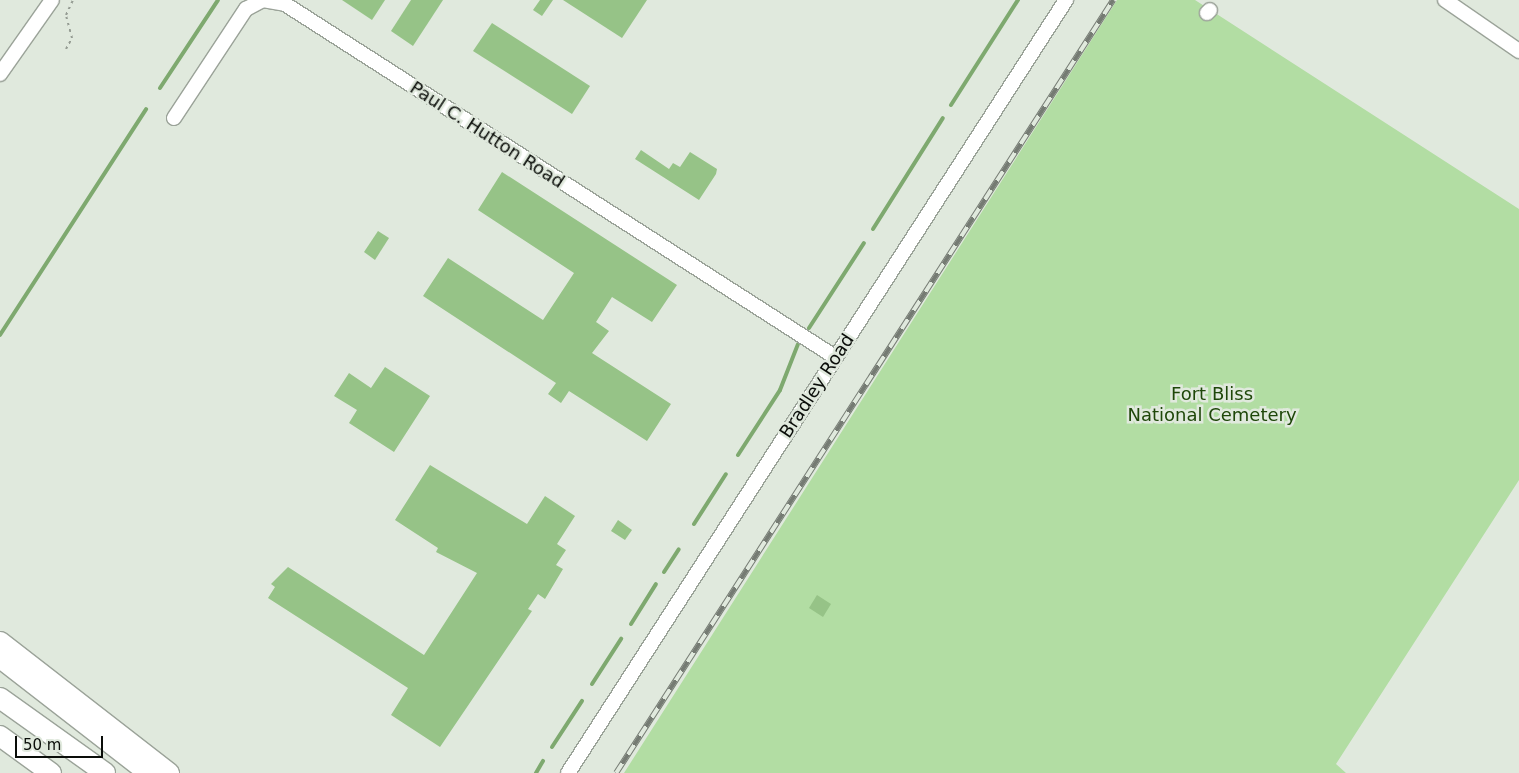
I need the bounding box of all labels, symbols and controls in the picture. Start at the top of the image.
street label: Paul C. Hutton Road [406,77,568,193]
street label: Bradley Road [775,330,859,442]
park label: Fort Bliss National Cemetery [1127,384,1297,426]
scale bar [18,726,105,758]
text: 50 m [23,736,61,754]

